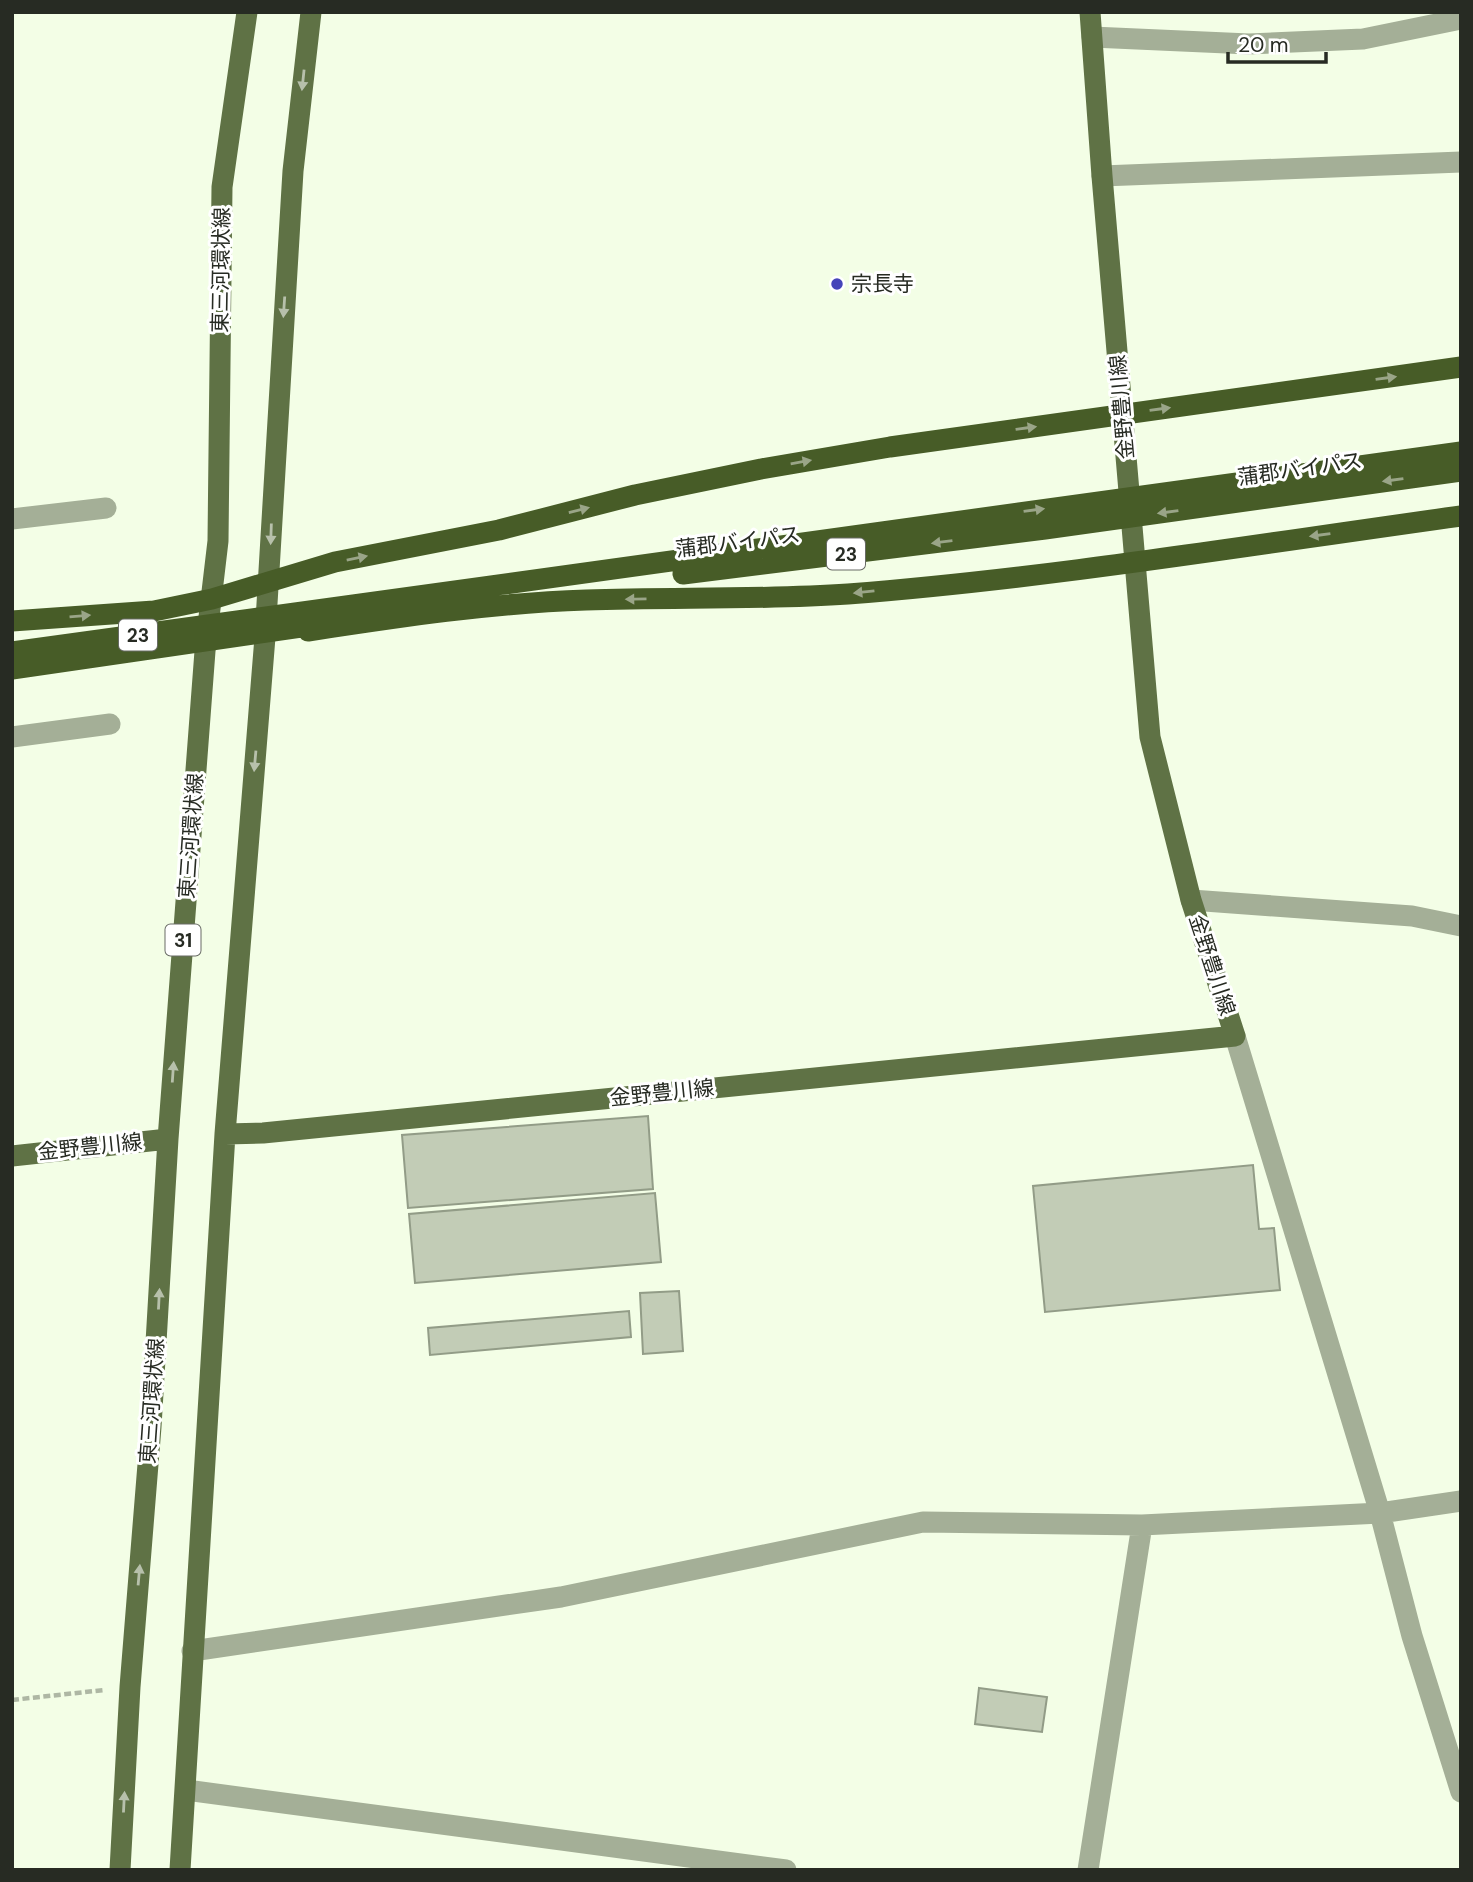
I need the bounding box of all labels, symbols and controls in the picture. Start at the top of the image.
scale bar [1228,21,1326,65]
text: 20 m [1238,31,1289,59]
one-way arrow [298,69,309,91]
street label: 東三河環状線 [206,207,236,333]
place label: 宗長寺 [851,270,914,298]
marker: 宗長寺 [829,276,845,292]
one-way arrow [279,296,290,318]
street label: 金野豊川線 [1103,353,1141,461]
one-way arrow [1375,372,1397,383]
one-way arrow [1150,404,1172,415]
one-way arrow [1015,422,1037,433]
street label: 蒲郡バイパス [1236,446,1364,492]
one-way arrow [790,456,812,467]
one-way arrow [1382,475,1404,486]
one-way arrow [568,504,590,515]
one-way arrow [1023,504,1045,515]
one-way arrow [1157,507,1179,518]
street label: 蒲郡バイパス [674,520,802,564]
one-way arrow [265,523,276,545]
one-way arrow [1309,530,1331,541]
one-way arrow [931,536,953,547]
road number: 23 [827,538,865,569]
one-way arrow [346,552,368,563]
one-way arrow [852,587,874,598]
one-way arrow [625,594,647,605]
one-way arrow [69,610,91,621]
road number: 23 [119,620,157,650]
one-way arrow [249,750,260,772]
street label: 東三河環状線 [173,772,209,900]
street label: 金野豊川線 [1182,911,1242,1019]
road number: 31 [166,924,200,956]
one-way arrow [168,1061,179,1083]
street label: 金野豊川線 [608,1074,716,1112]
street label: 金野豊川線 [36,1128,144,1166]
one-way arrow [153,1288,164,1310]
street label: 東三河環状線 [134,1337,170,1465]
one-way arrow [134,1563,145,1585]
one-way arrow [118,1790,129,1812]

